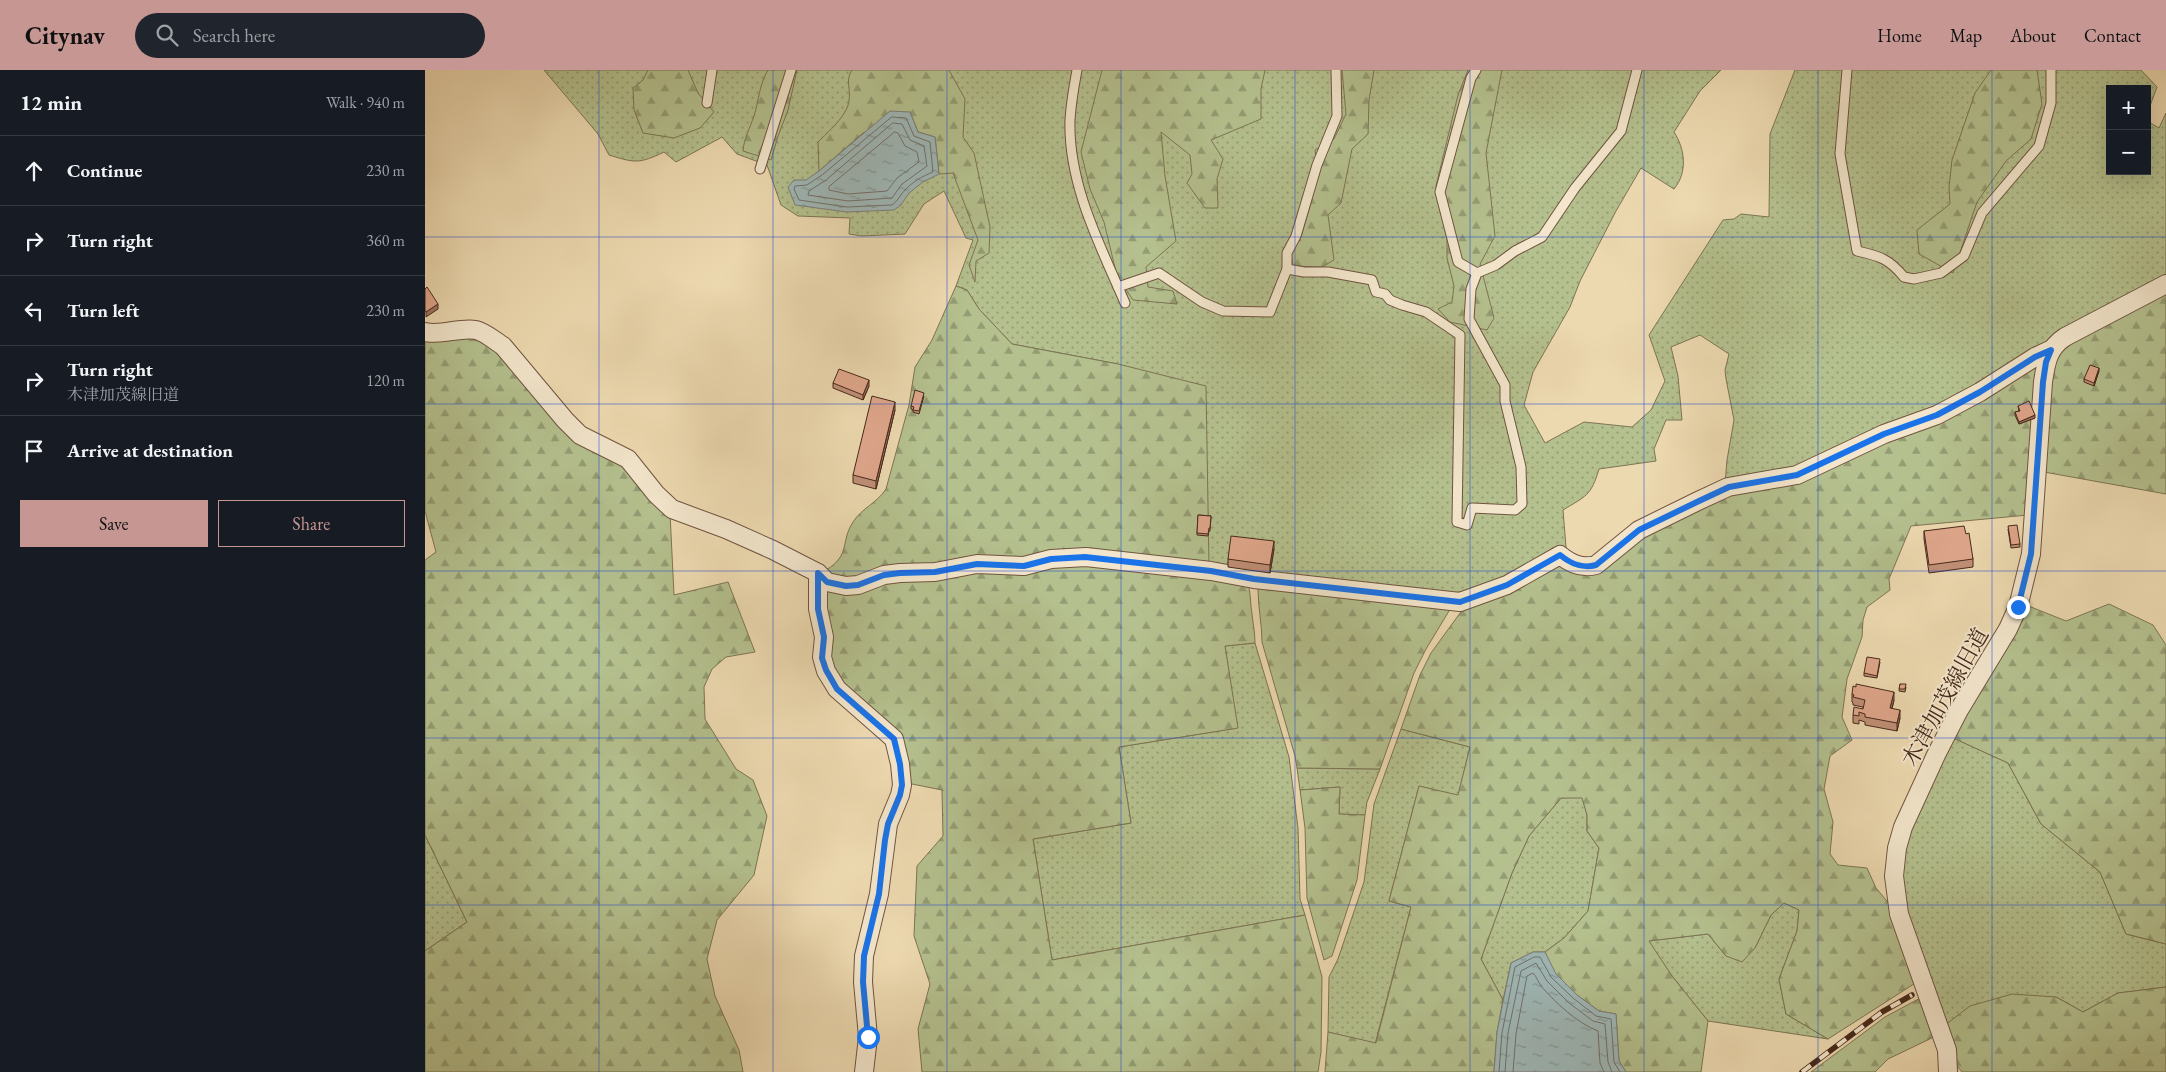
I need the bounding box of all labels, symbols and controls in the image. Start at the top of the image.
search box [135,13,485,58]
text: Citynav [25,20,105,51]
icon: search [153,21,181,49]
text: Search here [193,23,275,48]
text: Home [1877,24,1922,47]
text: Map [1950,24,1982,47]
text: About [2010,24,2056,47]
text: Contact [2084,24,2141,47]
map controls [2106,85,2151,175]
button: + [2106,85,2151,130]
text: 12 min [20,89,82,116]
text: Walk · 940 m [326,92,405,113]
button: − [2106,130,2151,175]
icon: ahead [20,157,48,185]
text: Continue [67,158,142,183]
text: 230 m [366,160,405,181]
icon: right [20,227,48,255]
text: Turn right [67,228,153,253]
text: 360 m [366,230,405,251]
icon: left [20,297,48,325]
text: Turn left [67,298,139,323]
text: 230 m [366,300,405,321]
text: Turn right [67,357,153,382]
icon: right [20,367,48,395]
text: 120 m [366,370,405,391]
text: 木津加茂線旧道 [67,384,179,405]
icon: arrive [20,437,48,465]
text: Arrive at destination [67,438,233,463]
button: Save [20,500,208,547]
button: Share [218,500,405,547]
route end [2007,596,2030,619]
street label: 木津加茂線旧道 [1895,623,1995,771]
route start [857,1026,880,1049]

